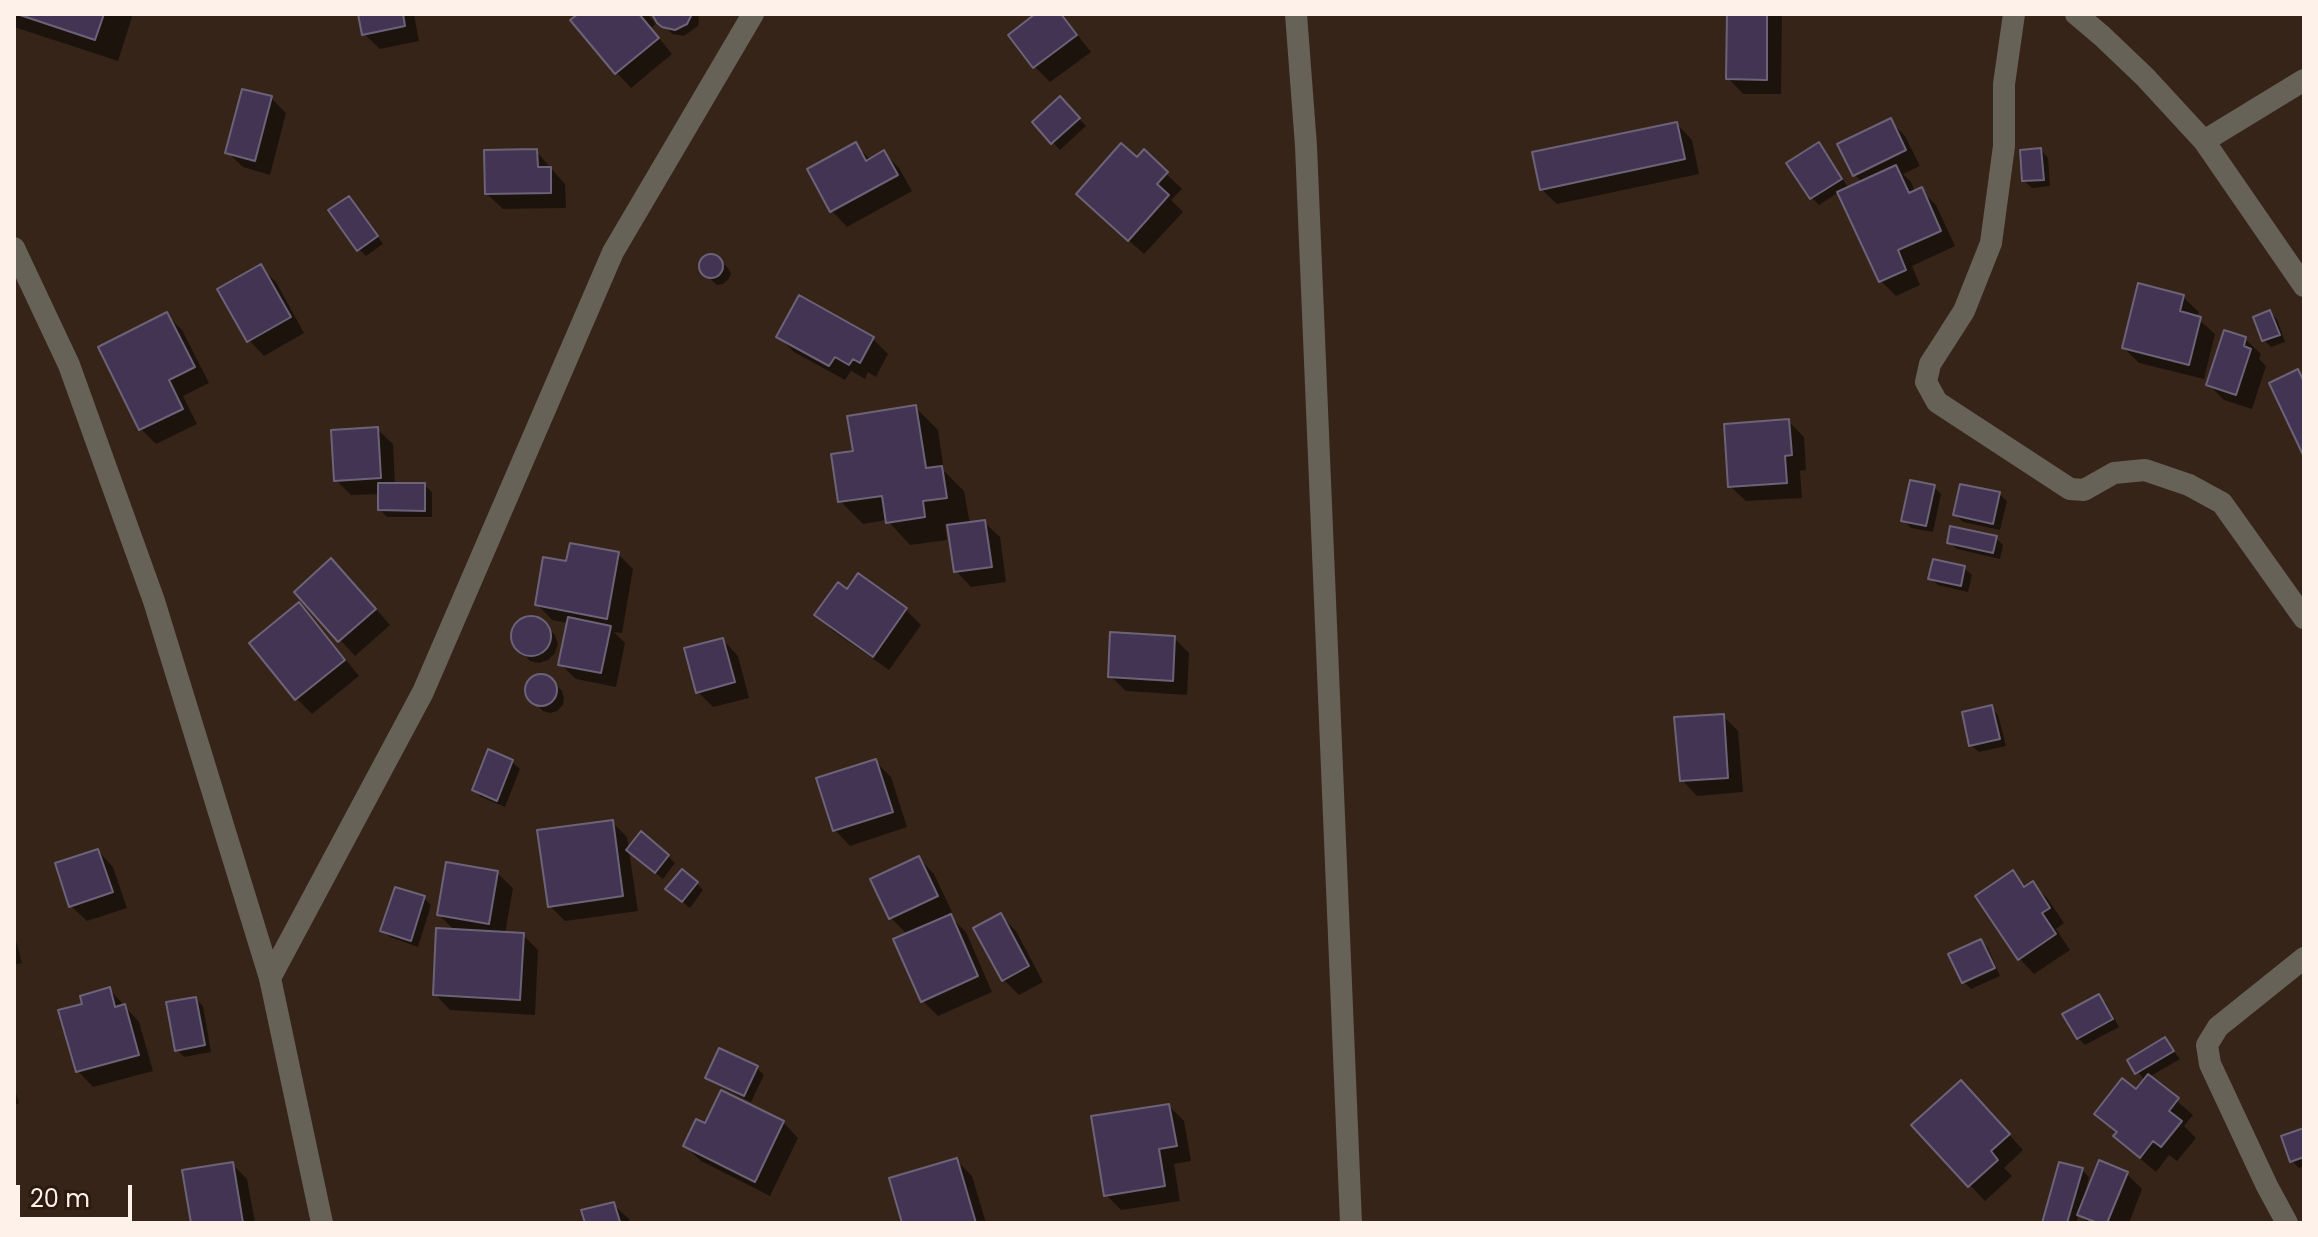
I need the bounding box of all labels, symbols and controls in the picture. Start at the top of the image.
scale bar [20,1169,136,1219]
text: 20 m [30,1182,90,1215]

